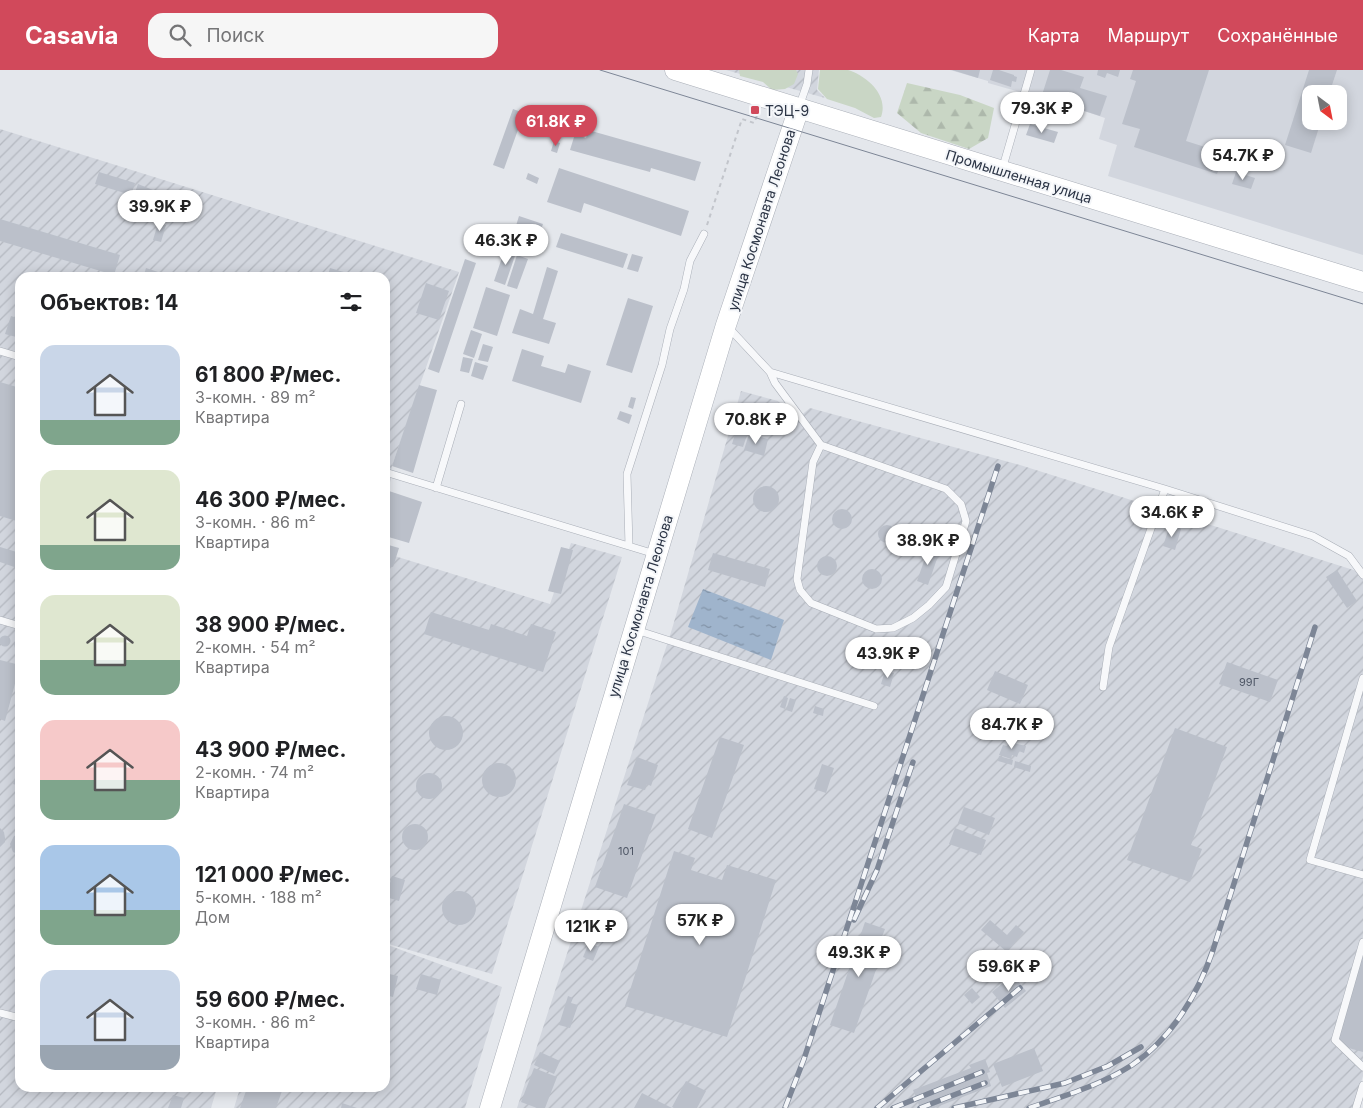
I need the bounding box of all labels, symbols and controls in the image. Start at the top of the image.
search box [148,13,498,58]
text: Casavia [25,21,118,50]
icon: search [166,21,194,49]
text: Поиск [206,24,264,47]
text: Карта [1028,25,1080,46]
text: Маршрут [1108,25,1189,46]
text: Сохранённые [1217,25,1338,46]
north arrow [1302,85,1348,130]
map controls [1302,85,1347,130]
pin: 79.3K ₽ [996,92,1088,134]
text: 79.3K ₽ [1011,98,1073,118]
place label: ТЭЦ-9 [765,102,809,119]
pin: 61.8K ₽ [510,104,602,147]
marker: ТЭЦ-9 [749,104,761,116]
text: 61.8K ₽ [526,111,586,131]
street label: улица Космонавта Леонова [724,127,798,313]
pin: 54.7K ₽ [1197,138,1289,181]
text: 54.7K ₽ [1212,145,1274,165]
street label: Промышленная улица [944,146,1094,206]
pin: 39.9K ₽ [114,190,206,232]
text: 39.9K ₽ [129,196,191,216]
pin: 46.3K ₽ [460,224,552,266]
text: 46.3K ₽ [474,230,538,250]
icon: filters [337,288,365,316]
text: Объектов: 14 [40,290,178,315]
text: 61 800 ₽/мес. [195,362,341,387]
icon: home [80,365,140,425]
text: 3-комн. · 89 m² [195,387,316,407]
pin: 70.8K ₽ [710,402,802,445]
text: Квартира [195,407,270,427]
text: 70.8K ₽ [725,409,787,429]
text: 46 300 ₽/мес. [195,487,347,512]
icon: home [80,490,140,550]
pin: 34.6K ₽ [1126,496,1218,538]
text: 34.6K ₽ [1140,502,1204,522]
text: 3-комн. · 86 m² [195,512,316,532]
street label: улица Космонавта Леонова [604,513,676,699]
pin: 38.9K ₽ [882,524,974,566]
text: 38.9K ₽ [896,530,960,550]
text: Квартира [195,532,270,552]
text: 38 900 ₽/мес. [195,612,346,637]
icon: home [80,615,140,675]
pin: 43.9K ₽ [842,636,934,679]
text: 2-комн. · 54 m² [195,637,316,657]
text: 43.9K ₽ [856,643,920,663]
text: Квартира [195,657,270,677]
house number: 99Г [1239,675,1259,689]
pin: 84.7K ₽ [966,708,1058,750]
text: 84.7K ₽ [981,714,1043,734]
text: 43 900 ₽/мес. [195,737,347,762]
icon: home [80,740,140,800]
text: 2-комн. · 74 m² [195,762,314,782]
text: Квартира [195,782,270,802]
house number: 101 [618,844,634,858]
text: 121 000 ₽/мес. [195,862,351,887]
icon: home [80,865,140,925]
text: 5-комн. · 188 m² [195,887,322,907]
pin: 57K ₽ [665,904,735,946]
text: Дом [195,907,230,927]
pin: 121K ₽ [550,910,632,952]
text: 57K ₽ [677,910,723,930]
text: 121K ₽ [565,916,617,936]
pin: 49.3K ₽ [813,936,905,978]
text: 49.3K ₽ [827,942,891,962]
pin: 59.6K ₽ [963,950,1055,992]
text: 59.6K ₽ [978,956,1040,976]
text: 59 600 ₽/мес. [195,987,346,1012]
icon: home [80,990,140,1050]
text: 3-комн. · 86 m² [195,1012,316,1032]
text: Квартира [195,1032,270,1052]

